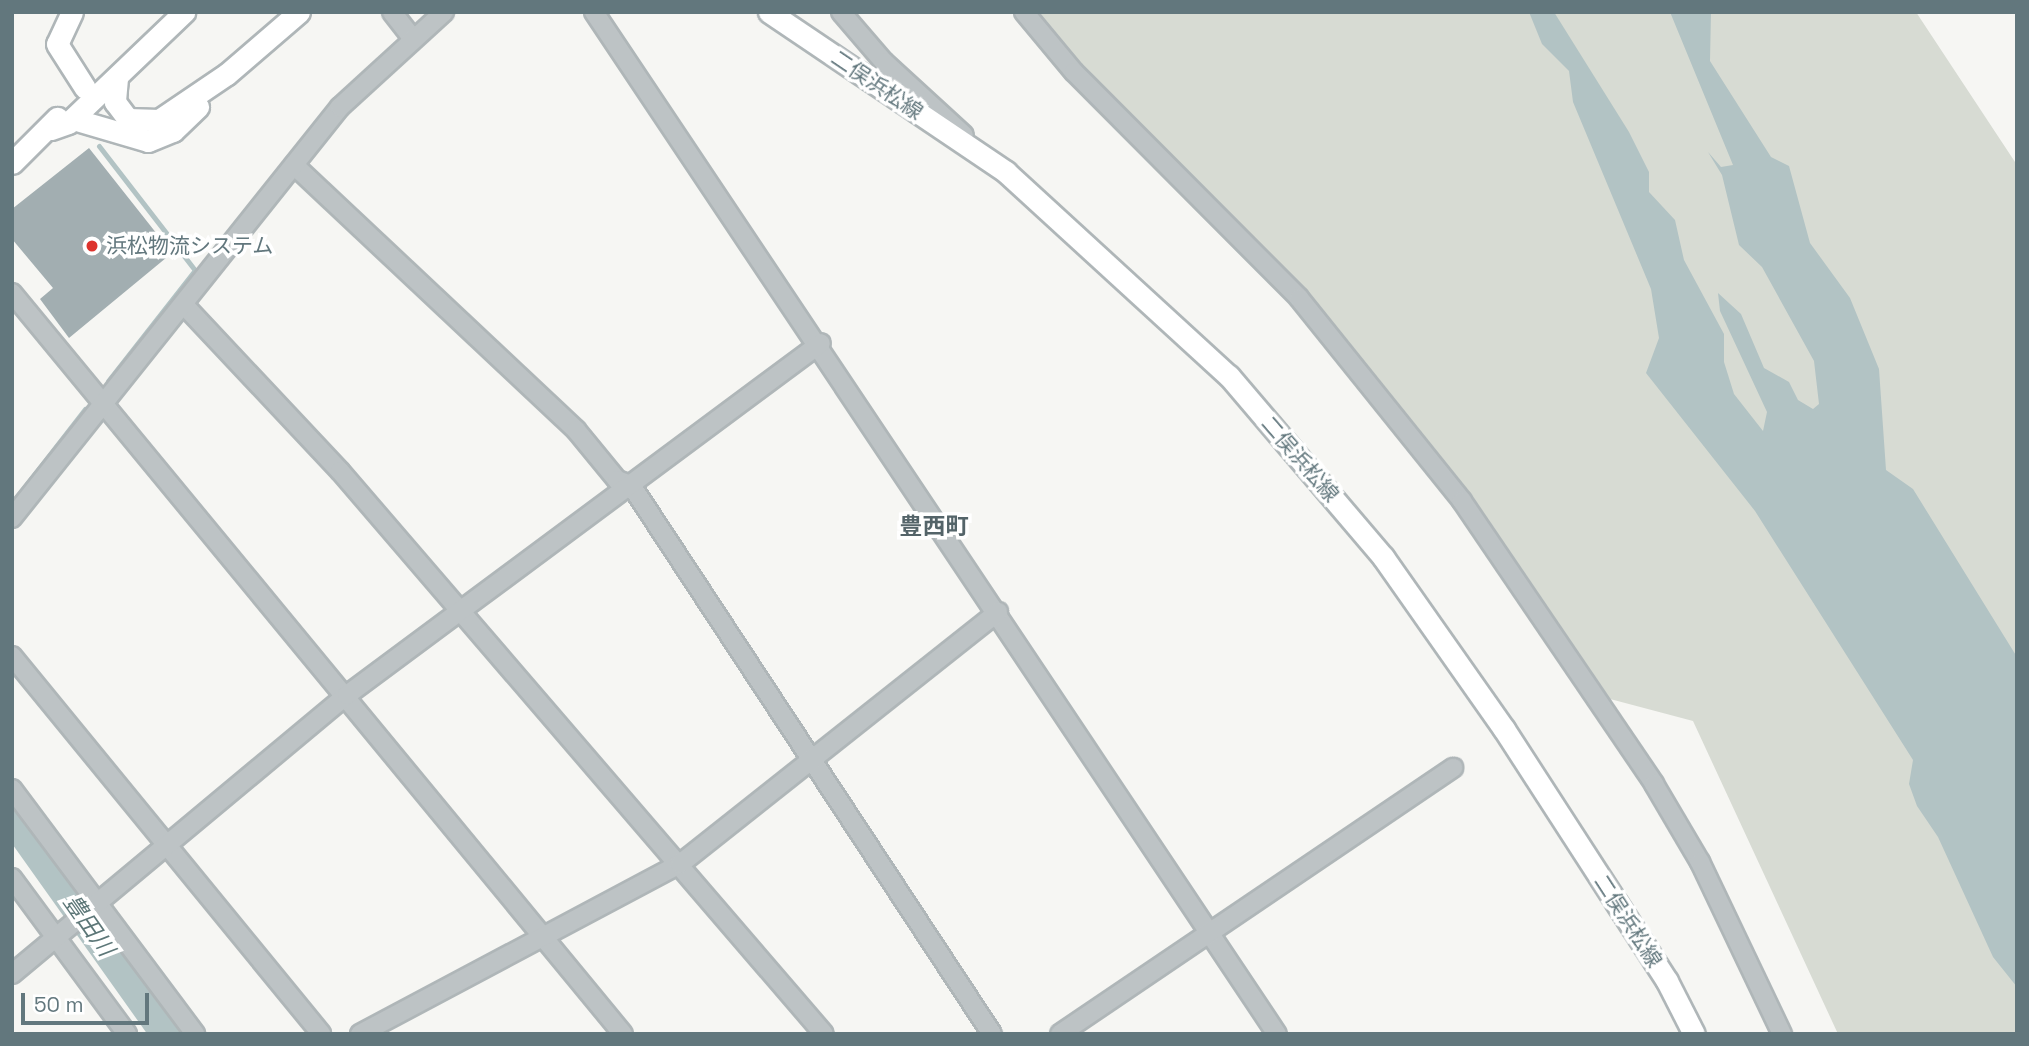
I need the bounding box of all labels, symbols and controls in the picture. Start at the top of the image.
street label: 二俣浜松線 [826,45,928,125]
place label: 浜松物流システム [106,233,274,259]
marker: 浜松物流システム [84,238,100,254]
street label: 二俣浜松線 [1256,411,1344,507]
district label: 豊西町 [900,512,968,540]
street label: 二俣浜松線 [1589,870,1667,972]
water label: 豊田川 [58,889,120,961]
scale bar [24,979,152,1023]
text: 50 m [34,991,84,1018]

